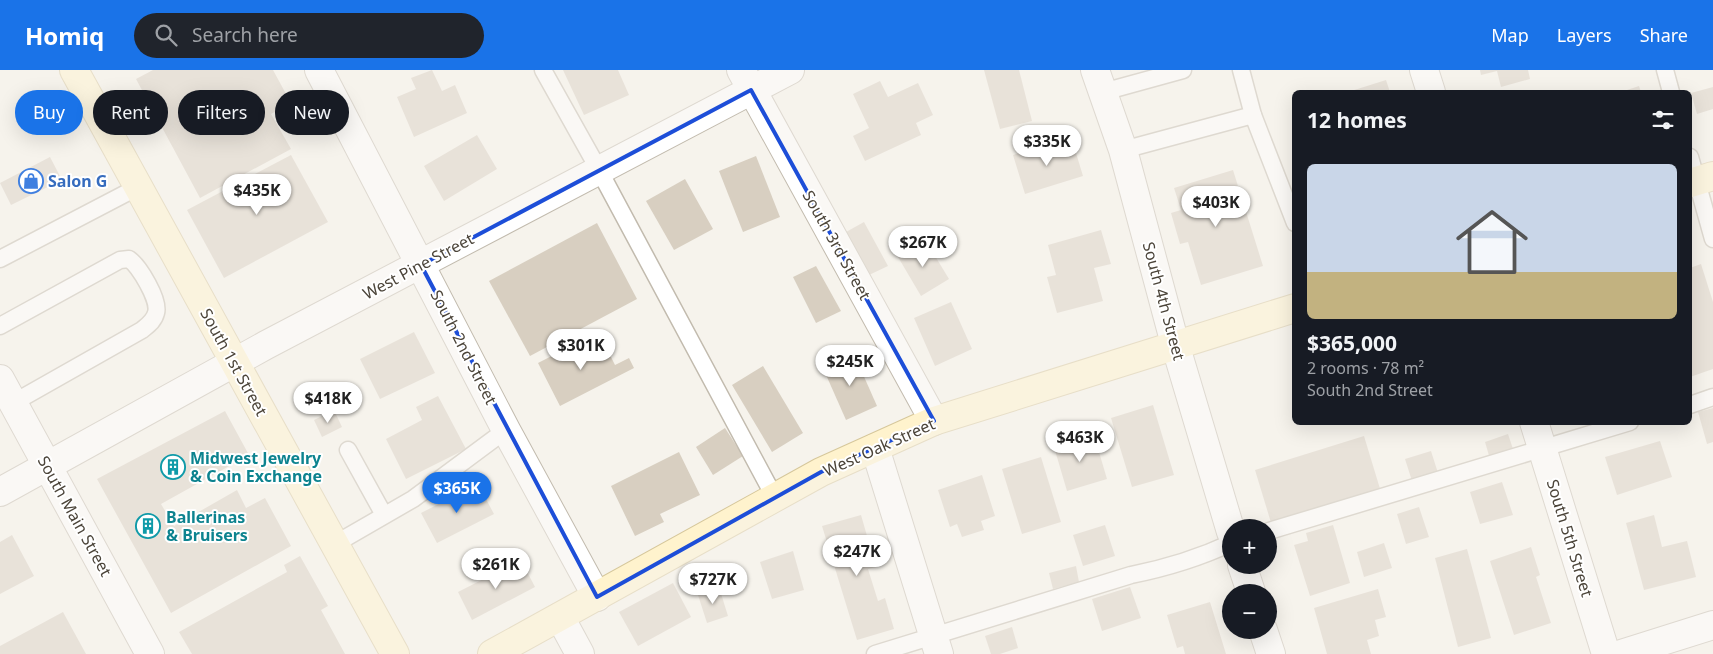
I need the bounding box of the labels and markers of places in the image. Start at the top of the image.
pin: $335K [1012,124,1082,167]
shop icon: Salon G [18,168,44,194]
place label: Salon G [48,170,107,192]
pin: $435K [222,174,292,216]
pin: $403K [1181,186,1251,228]
pin: $267K [888,226,958,268]
pin: $301K [546,328,616,371]
pin: $245K [815,344,885,387]
pin: $418K [293,382,363,424]
pin: $463K [1045,420,1115,463]
place label: Midwest Jewelry & Coin Exchange [190,447,322,487]
building icon: Midwest Jewelry & Coin Exchange [160,454,186,480]
pin: $365K [422,472,492,514]
place label: Ballerinas & Bruisers [166,506,248,546]
building icon: Ballerinas & Bruisers [135,513,161,539]
pin: $247K [822,534,892,577]
pin: $261K [461,548,531,590]
pin: $727K [678,562,748,605]

